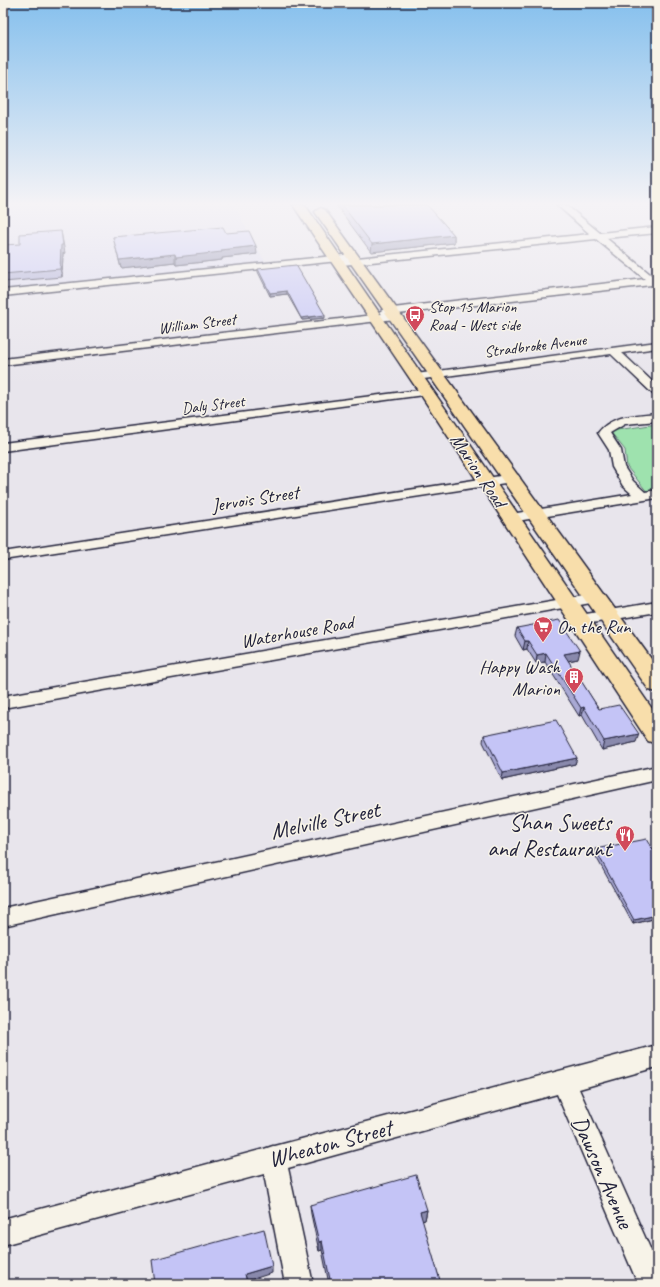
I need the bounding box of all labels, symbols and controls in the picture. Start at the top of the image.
place label: Stop 15 Marion Road - West side [429,297,522,335]
bus stop icon: Stop 15 Marion Road - West side [404,304,426,332]
street label: William Street [157,309,240,339]
street label: Stradbroke Avenue [483,330,589,362]
street label: Daly Street [181,391,247,419]
street label: Marion Road [445,429,513,514]
street label: Jervois Street [209,480,303,518]
street label: Waterhouse Road [239,610,359,654]
supermarket icon: On the Run [532,615,554,643]
place label: On the Run [557,615,631,639]
place label: Happy Wash Marion [479,655,561,701]
building icon: Happy Wash Marion [563,666,585,694]
street label: Melville Street [268,794,385,846]
place label: Shan Sweets and Restaurant [488,808,613,863]
restaurant icon: Shan Sweets and Restaurant [614,824,636,852]
street label: Wheaton Street [265,1112,398,1174]
street label: Dawson Avenue [565,1112,641,1234]

